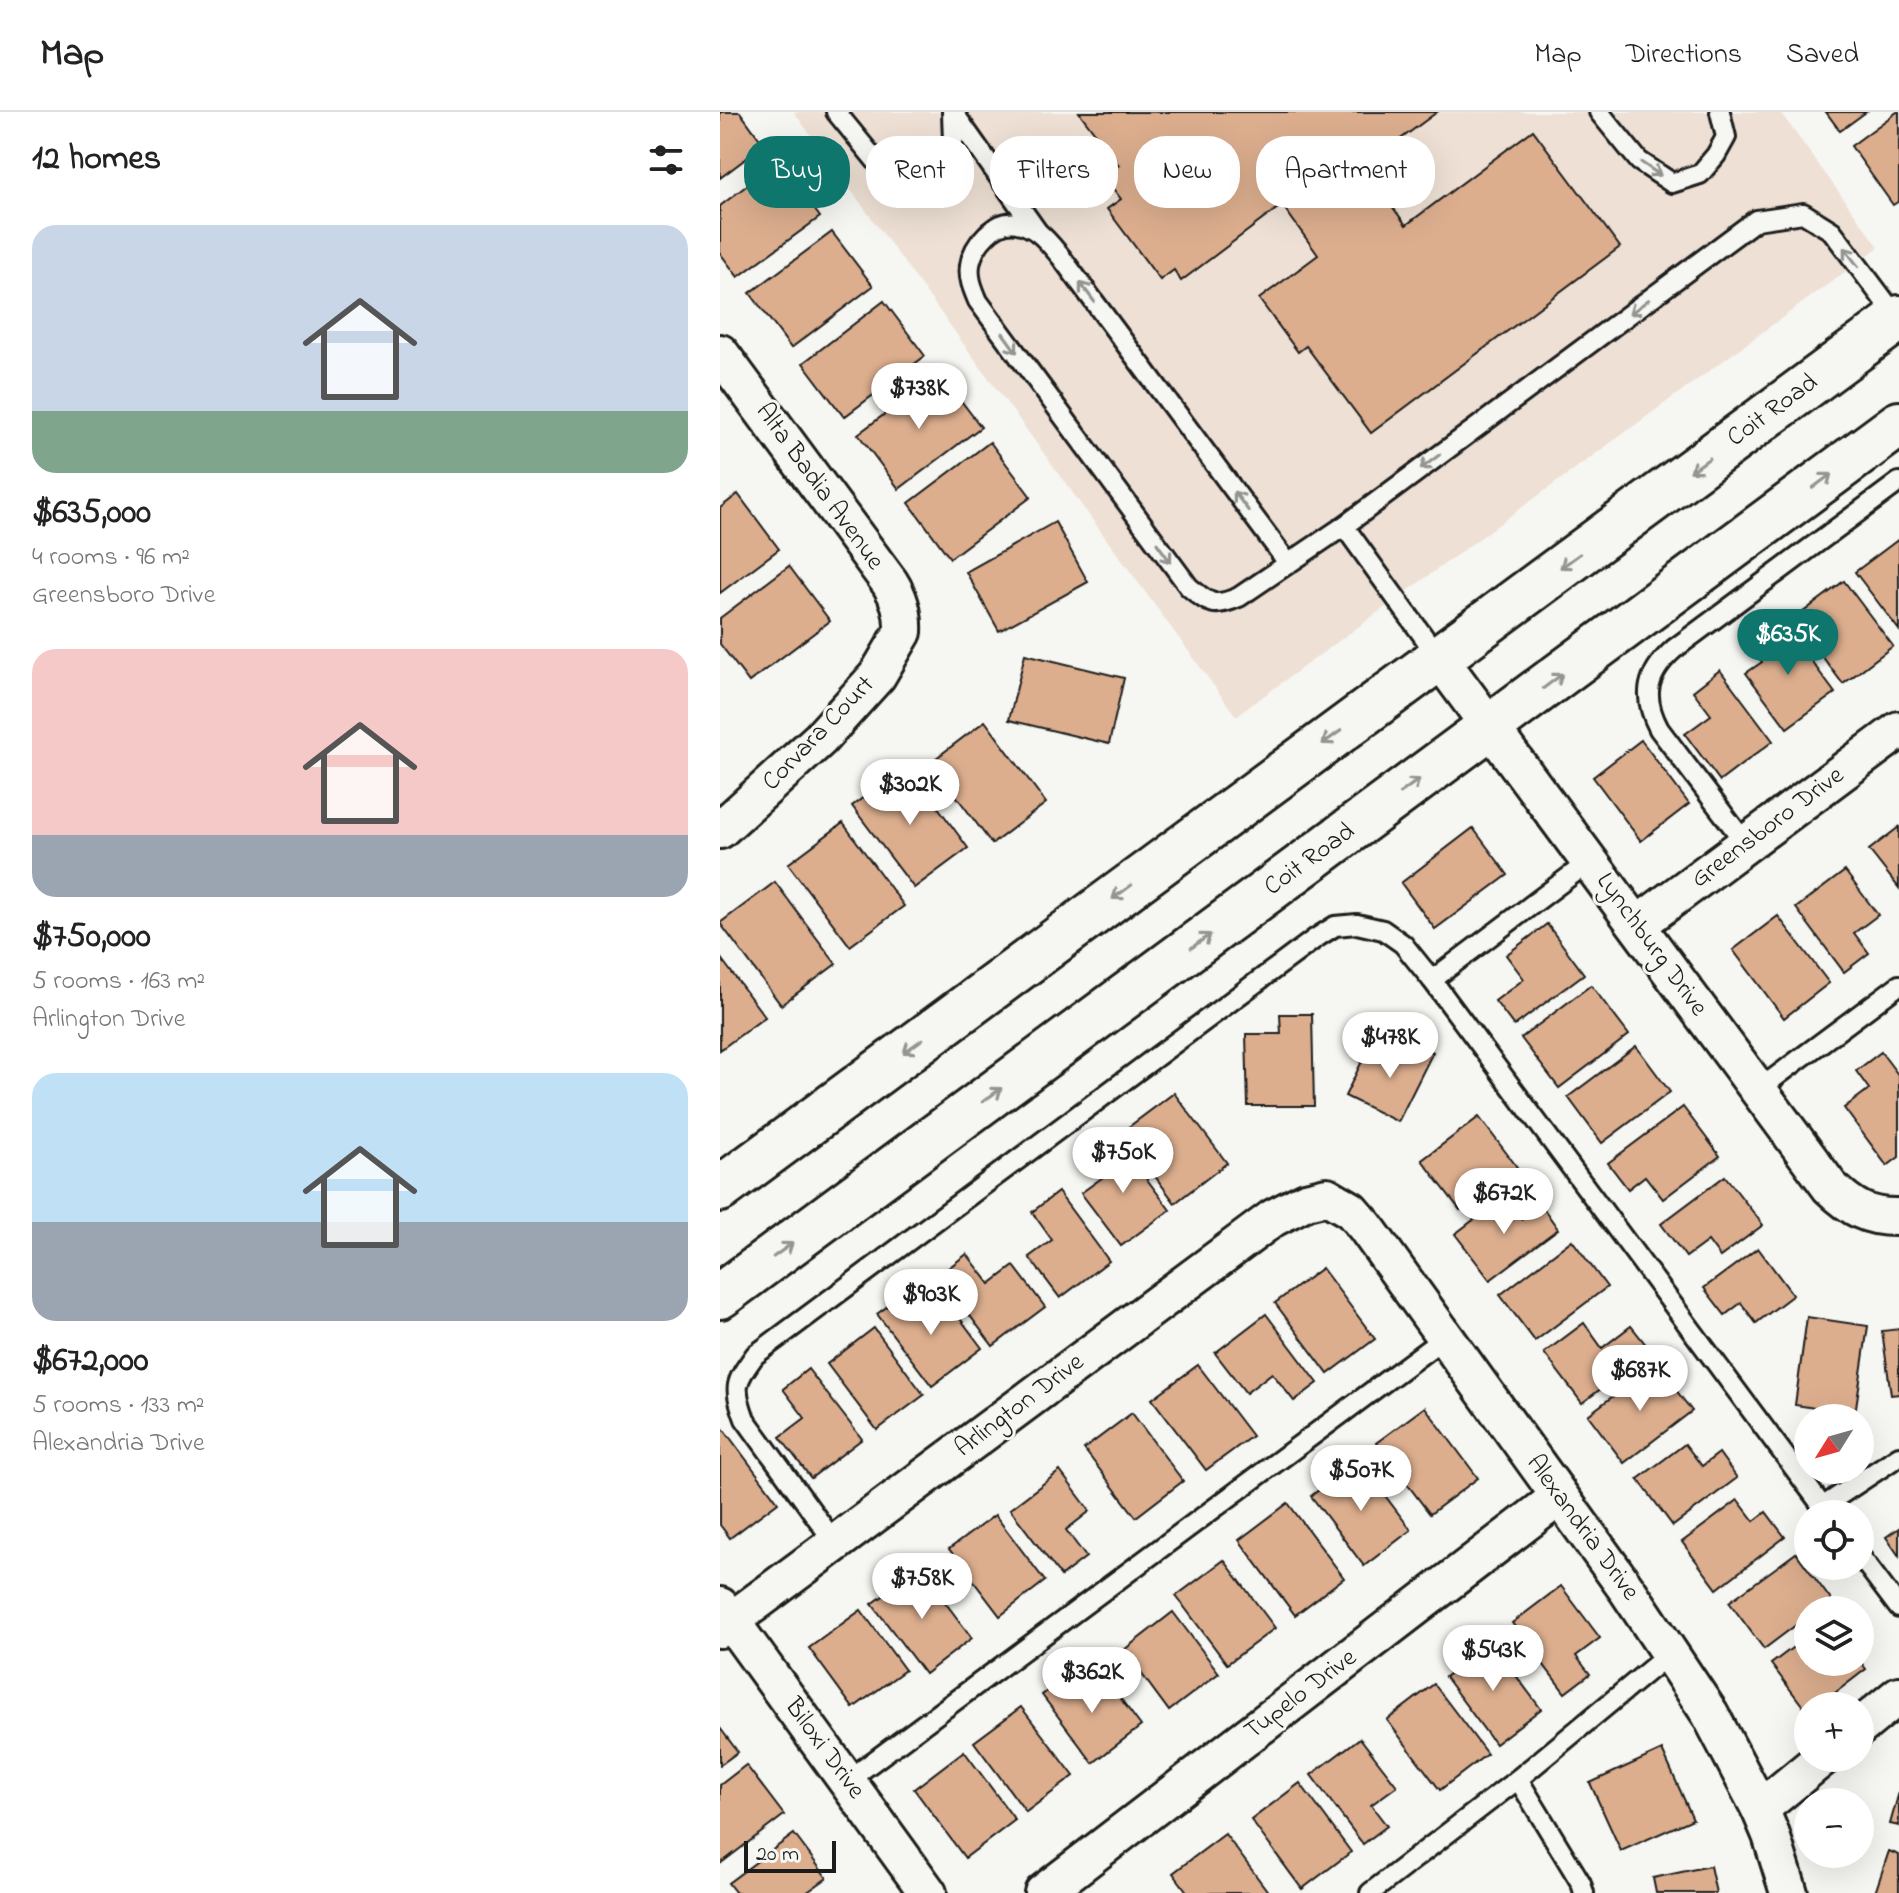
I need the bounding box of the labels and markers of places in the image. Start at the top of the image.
pin: $738K [863,363,975,431]
pin: $635K [1732,609,1844,677]
pin: $302K [854,759,966,827]
pin: $478K [1334,1012,1446,1080]
pin: $750K [1067,1127,1179,1195]
pin: $672K [1448,1168,1560,1236]
pin: $903K [875,1269,987,1337]
pin: $687K [1584,1345,1696,1413]
pin: $507K [1305,1445,1417,1513]
pin: $758K [866,1553,978,1621]
pin: $543K [1437,1625,1549,1693]
pin: $362K [1036,1647,1148,1715]

